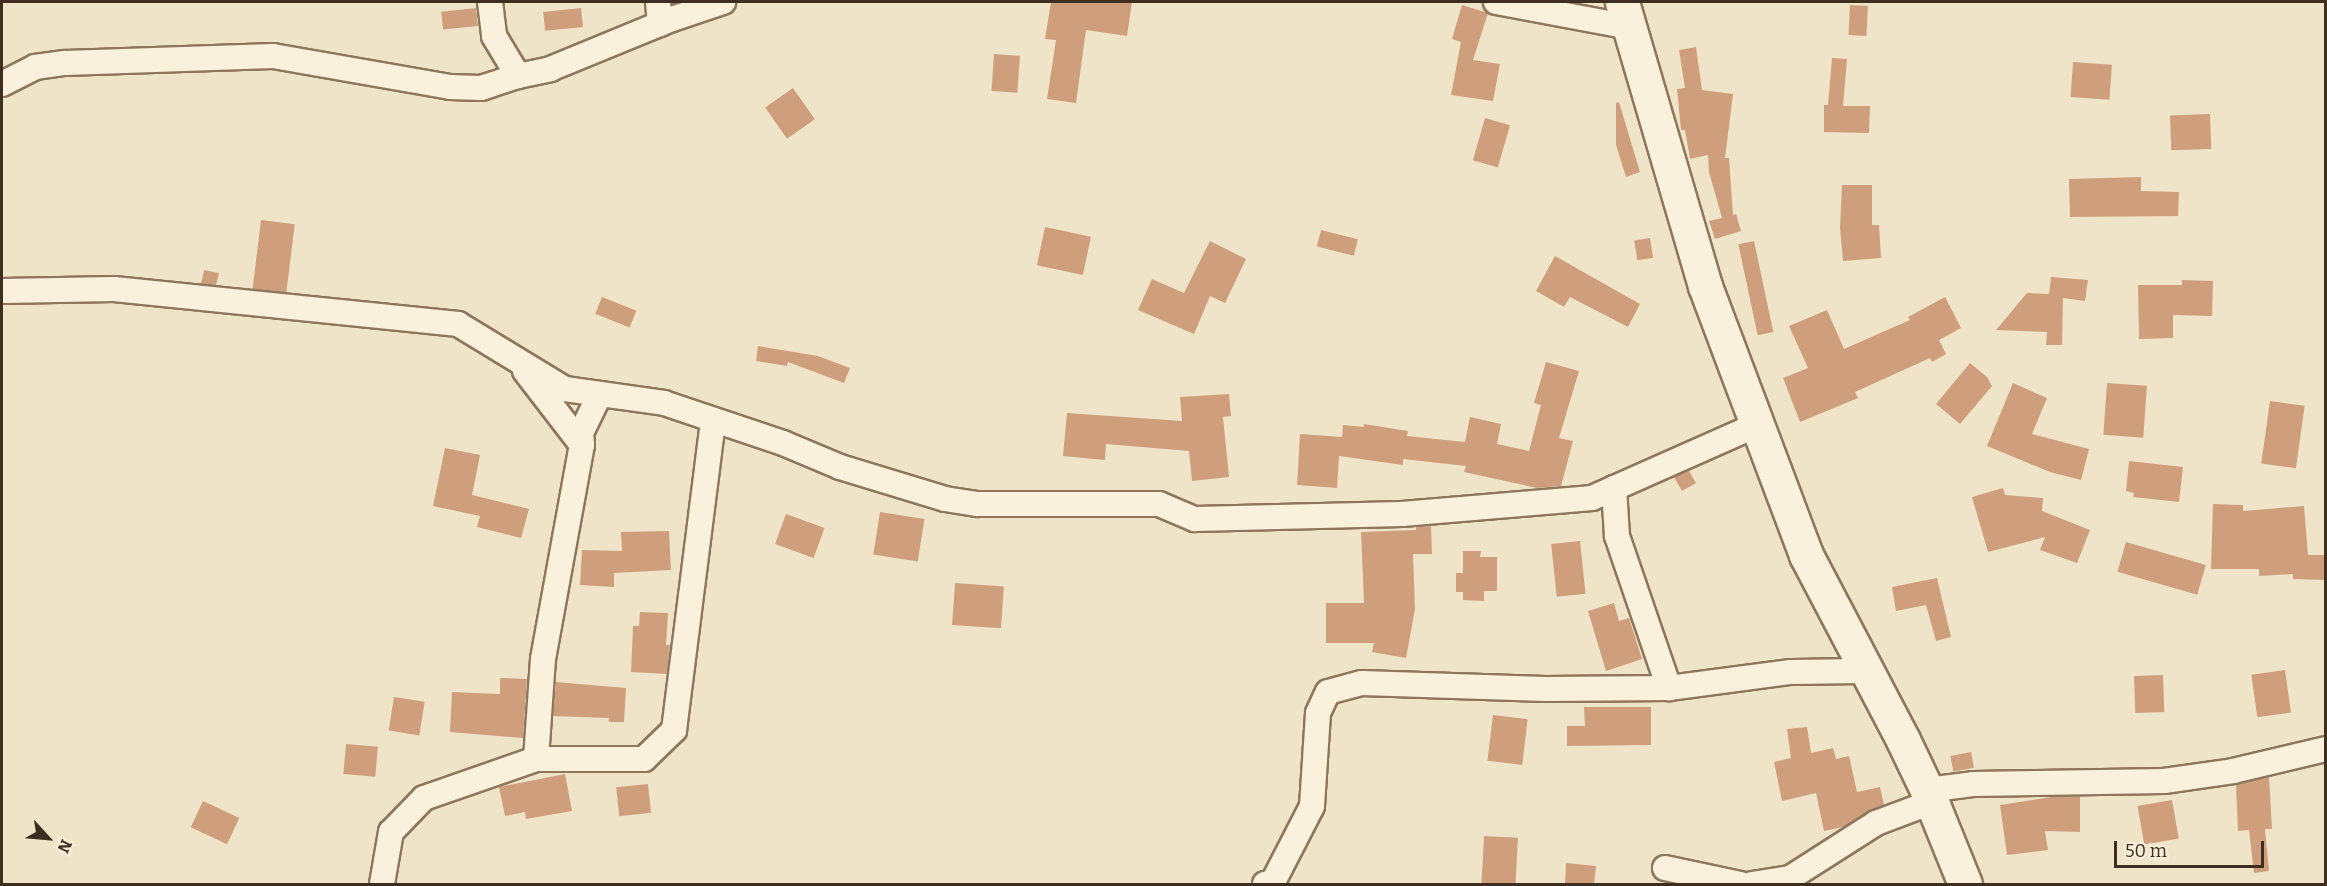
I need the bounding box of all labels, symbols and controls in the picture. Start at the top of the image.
north arrow [18,808,78,868]
scale bar [2117,829,2267,867]
text: N [53,836,76,856]
text: 50 m [2125,840,2167,862]

